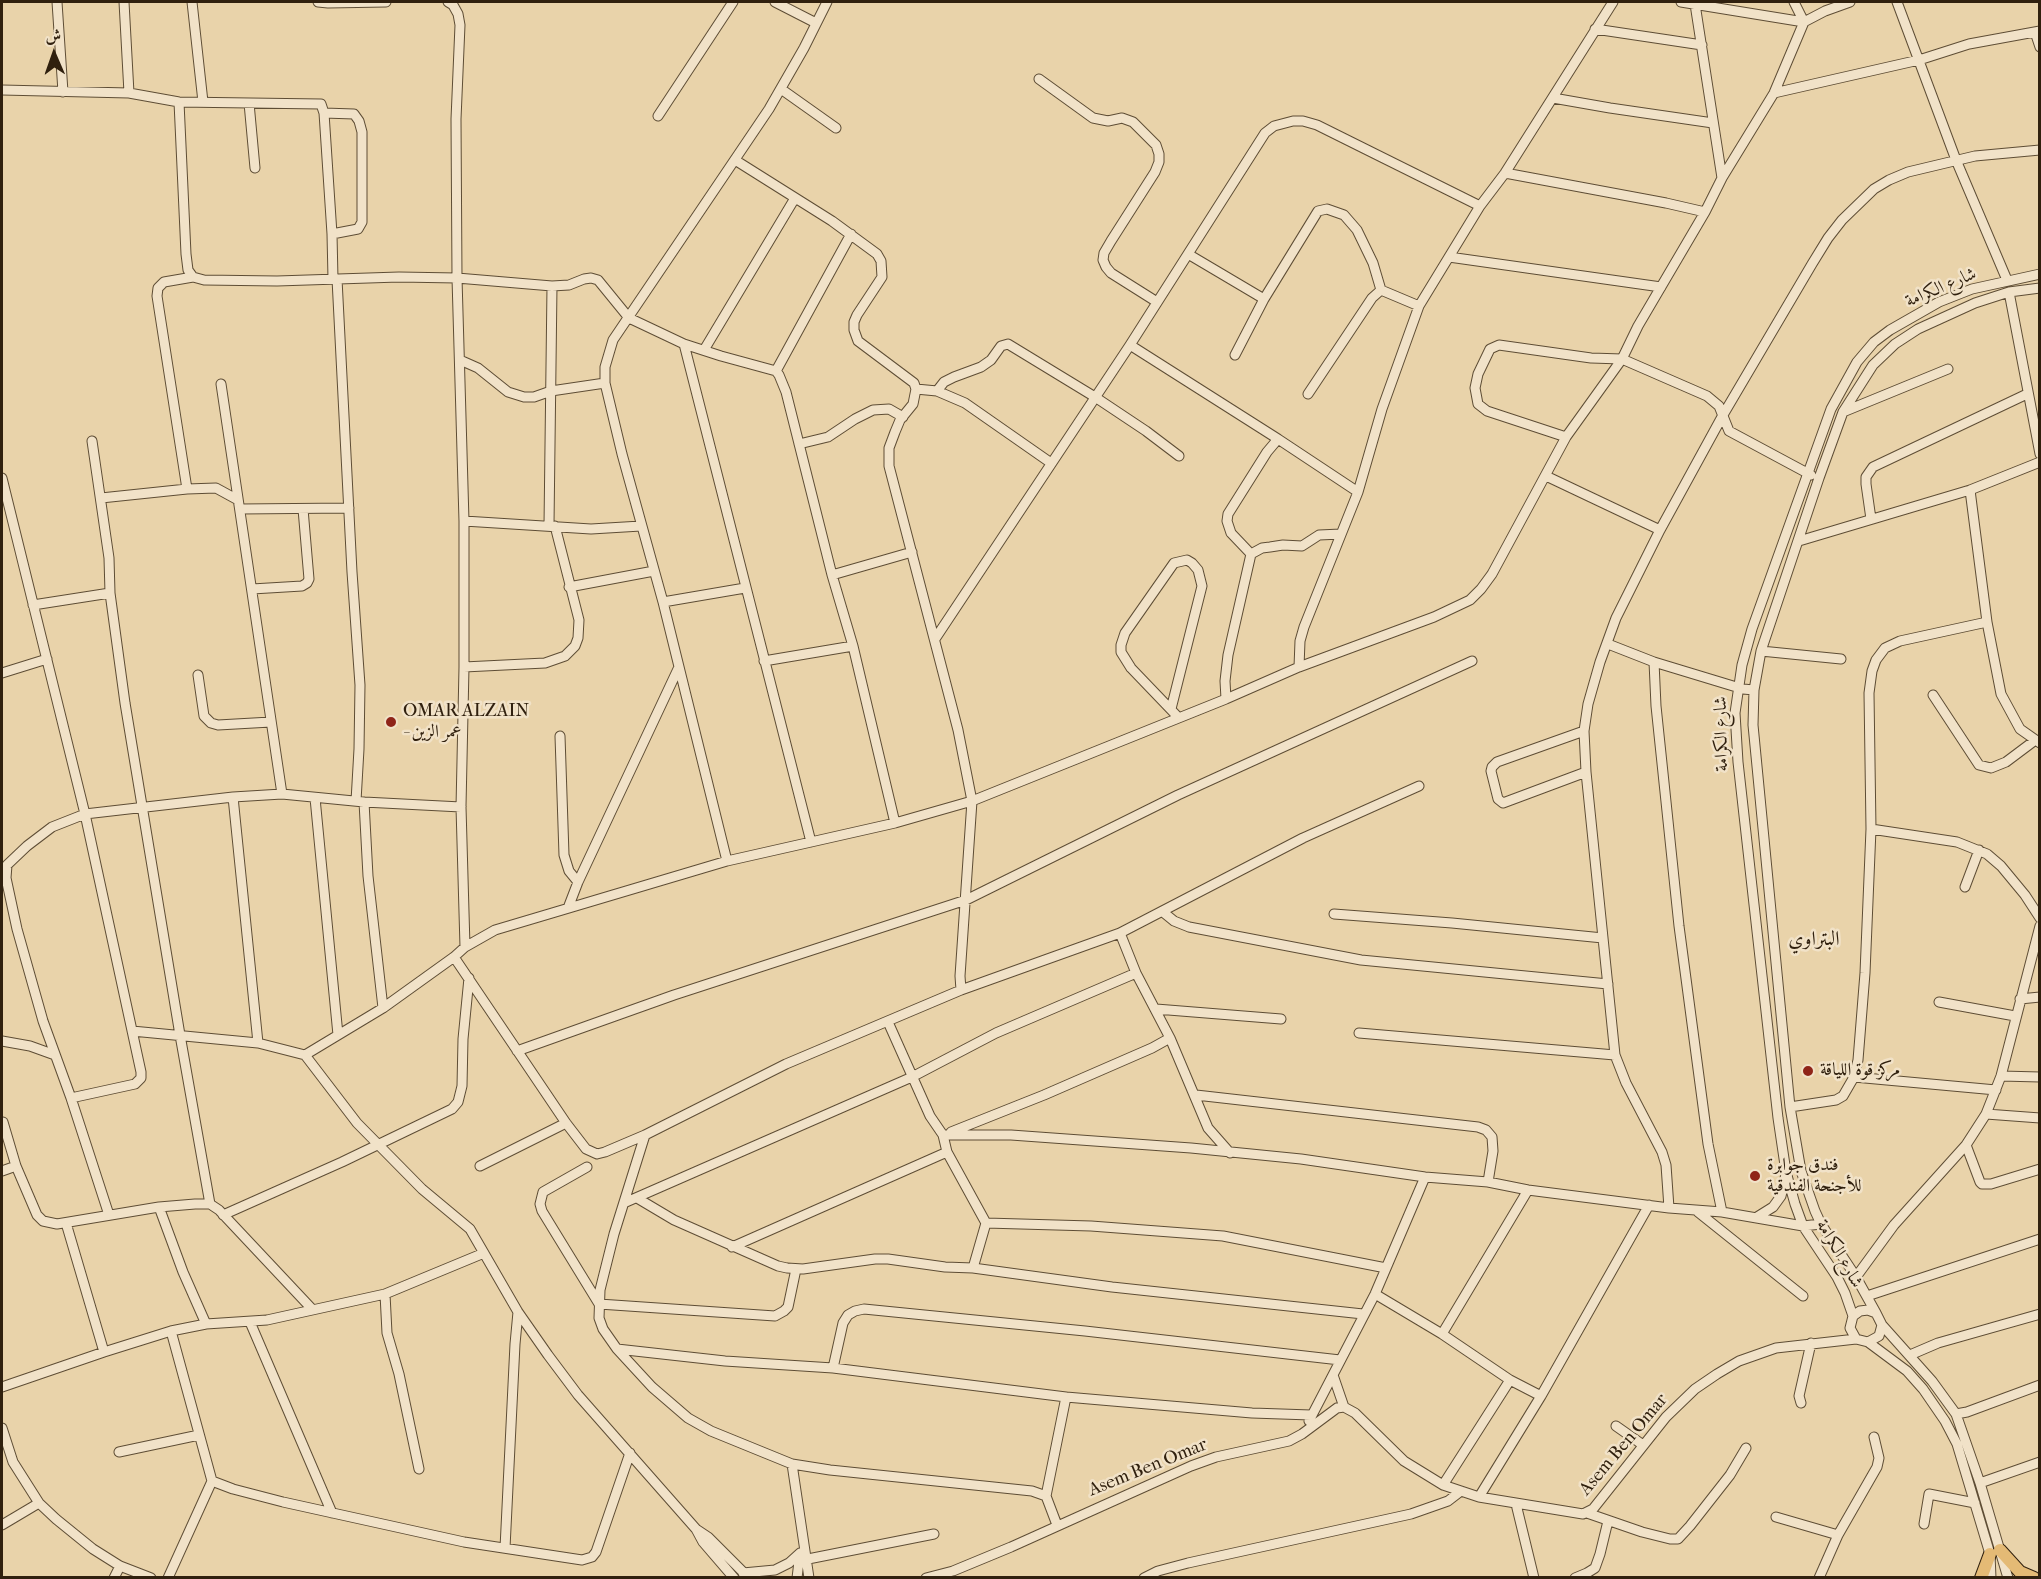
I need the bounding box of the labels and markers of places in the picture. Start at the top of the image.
place label: OMAR ALZAIN - عمر الزين [403,701,529,744]
marker: OMAR ALZAIN - عمر الزين [384,715,398,729]
place label: مركز قوة اللياقة [1820,1060,1900,1082]
marker: مركز قوة اللياقة [1801,1064,1815,1078]
place label: فندق جوابرة للأجنحة الفندقية [1767,1155,1862,1198]
marker: فندق جوابرة للأجنحة الفندقية [1748,1169,1762,1183]

